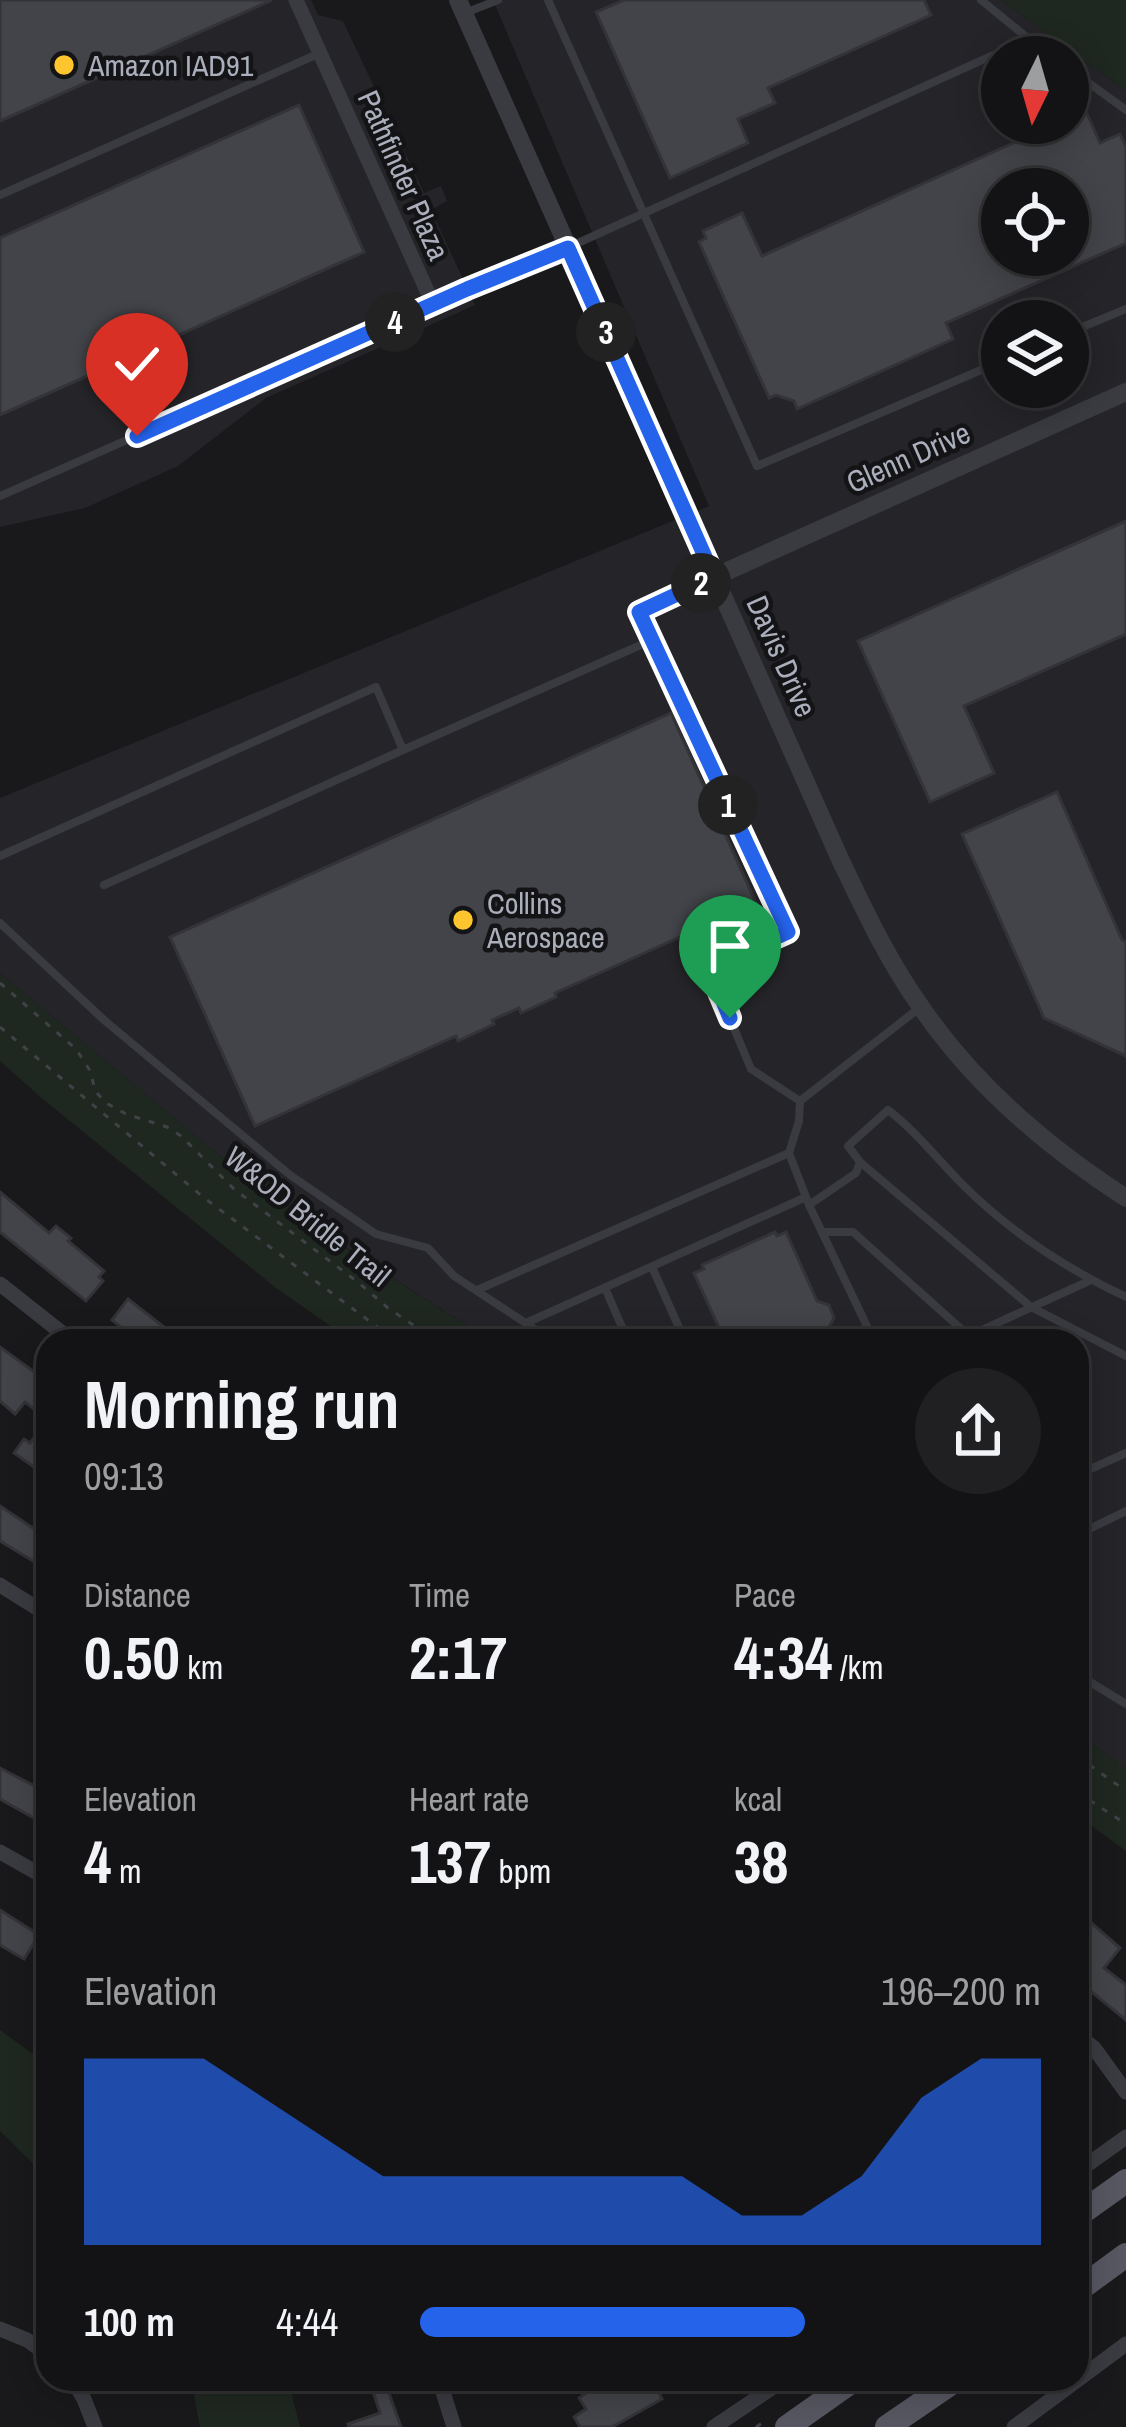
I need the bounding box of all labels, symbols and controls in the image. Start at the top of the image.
north arrow [981,36,1089,144]
map controls [981,36,1089,408]
place label: Amazon IAD91 [87,45,254,85]
marker: Amazon IAD91 [51,52,77,78]
street label: Pathfinder Plaza [349,84,459,267]
button: locate [981,168,1089,276]
pin: 4 [365,292,425,352]
text: 4 [387,300,403,344]
button: layers [981,300,1089,408]
pin: 3 [576,302,636,362]
text: 3 [598,310,614,354]
pin [86,313,188,436]
icon: check [104,331,170,397]
street label: Glenn Drive [840,412,976,502]
pin: 2 [671,553,731,613]
text: 2 [693,561,709,605]
street label: Davis Drive [738,589,826,723]
pin: 1 [698,775,758,835]
text: 1 [720,783,736,827]
place label: Collins Aerospace [486,883,605,957]
pin [679,895,781,1018]
marker: Collins Aerospace [450,907,476,933]
icon: arrive [697,913,763,979]
street label: W&OD Bridle Trail [217,1137,399,1295]
text: Morning run [84,1360,400,1449]
button: share [915,1368,1041,1494]
text: 09:13 [84,1450,164,1502]
text: Distance [84,1573,191,1617]
text: Time [409,1573,470,1617]
text: Pace [734,1573,796,1617]
text: 0.50 [84,1617,180,1698]
text: 2:17 [409,1617,507,1698]
text: 4:34 [734,1617,832,1698]
text: km [180,1645,223,1689]
text: /km [832,1645,884,1689]
text: Elevation [84,1777,197,1821]
text: Heart rate [409,1777,529,1821]
text: kcal [734,1777,782,1821]
text: 4 [84,1821,111,1902]
text: 137 [409,1821,491,1902]
text: 38 [734,1821,789,1902]
text: m [111,1849,141,1893]
text: bpm [491,1849,551,1893]
text: Elevation [84,1965,217,2017]
text: 196–200 m [881,1965,1041,2017]
text: 100 m [84,2296,175,2348]
text: 4:44 [276,2296,338,2348]

